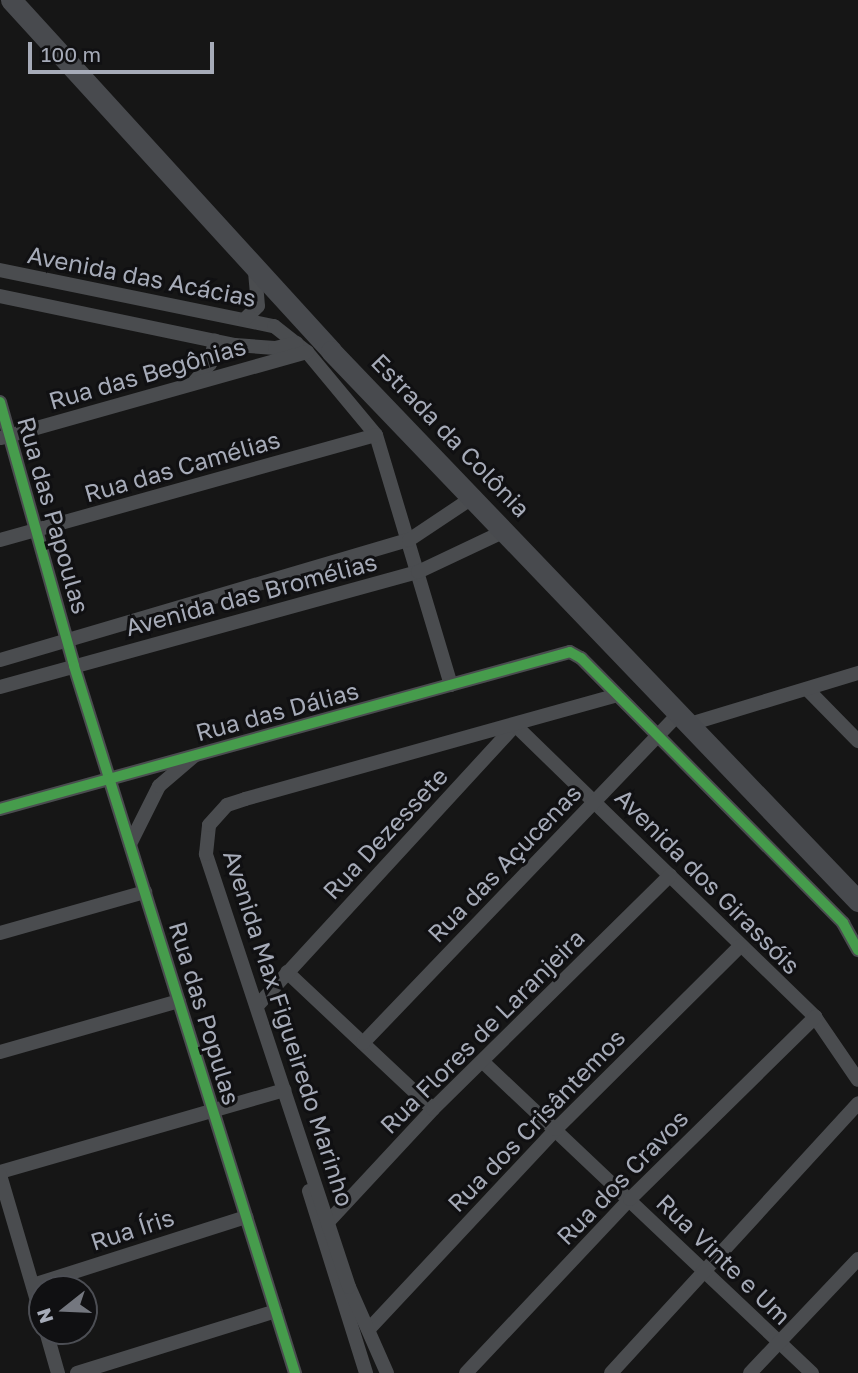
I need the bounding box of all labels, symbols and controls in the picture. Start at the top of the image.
scale bar [32,28,217,72]
text: 100 m [41,41,101,67]
street label: Avenida das Acácias [25,240,259,312]
street label: Rua das Begônias [45,331,249,415]
street label: Estrada da Colônia [366,347,536,523]
street label: Rua das Papoulas [12,413,96,617]
street label: Rua das Camélias [81,424,283,508]
street label: Avenida das Bromélias [122,547,380,641]
street label: Rua das Dálias [192,675,362,747]
street label: Rua Dezessete [317,761,453,905]
street label: Rua das Açucenas [421,778,587,948]
street label: Avenida dos Girassóis [609,782,807,980]
street label: Avenida Max Figueiredo Marinho [218,846,360,1210]
street label: Rua das Populas [163,918,247,1108]
street label: Rua Flores de Laranjeira [374,923,590,1139]
street label: Rua dos Crisântemos [441,1023,631,1217]
street label: Rua dos Cravos [550,1104,694,1250]
street label: Rua Vinte e Um [651,1188,797,1330]
street label: Rua Íris [87,1202,177,1256]
north arrow [28,1275,98,1345]
text: N [31,1306,58,1326]

